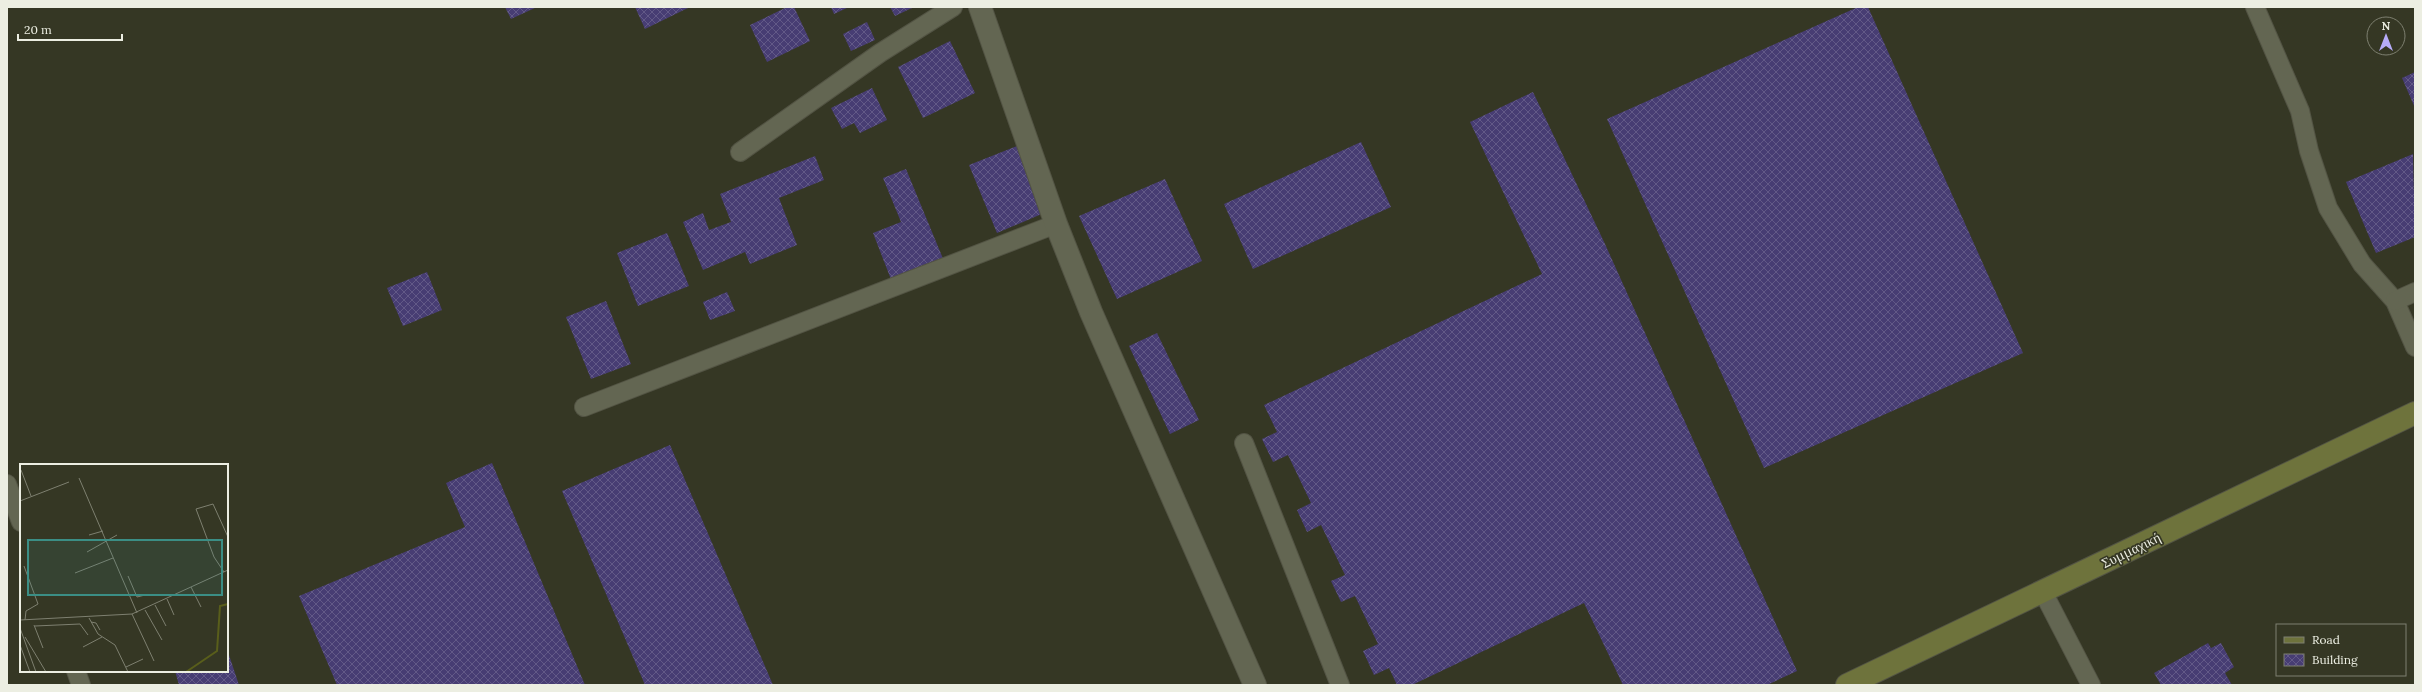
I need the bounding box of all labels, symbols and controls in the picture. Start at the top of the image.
scale bar [18,16,122,42]
north arrow [2366,16,2406,56]
text: N [2382,19,2391,33]
text: 20 m [24,22,52,37]
inset map [20,464,228,672]
street label: Συμμαχική [2098,528,2164,572]
legend [2276,624,2406,676]
text: Road [2312,632,2340,647]
text: Building [2312,652,2358,667]

